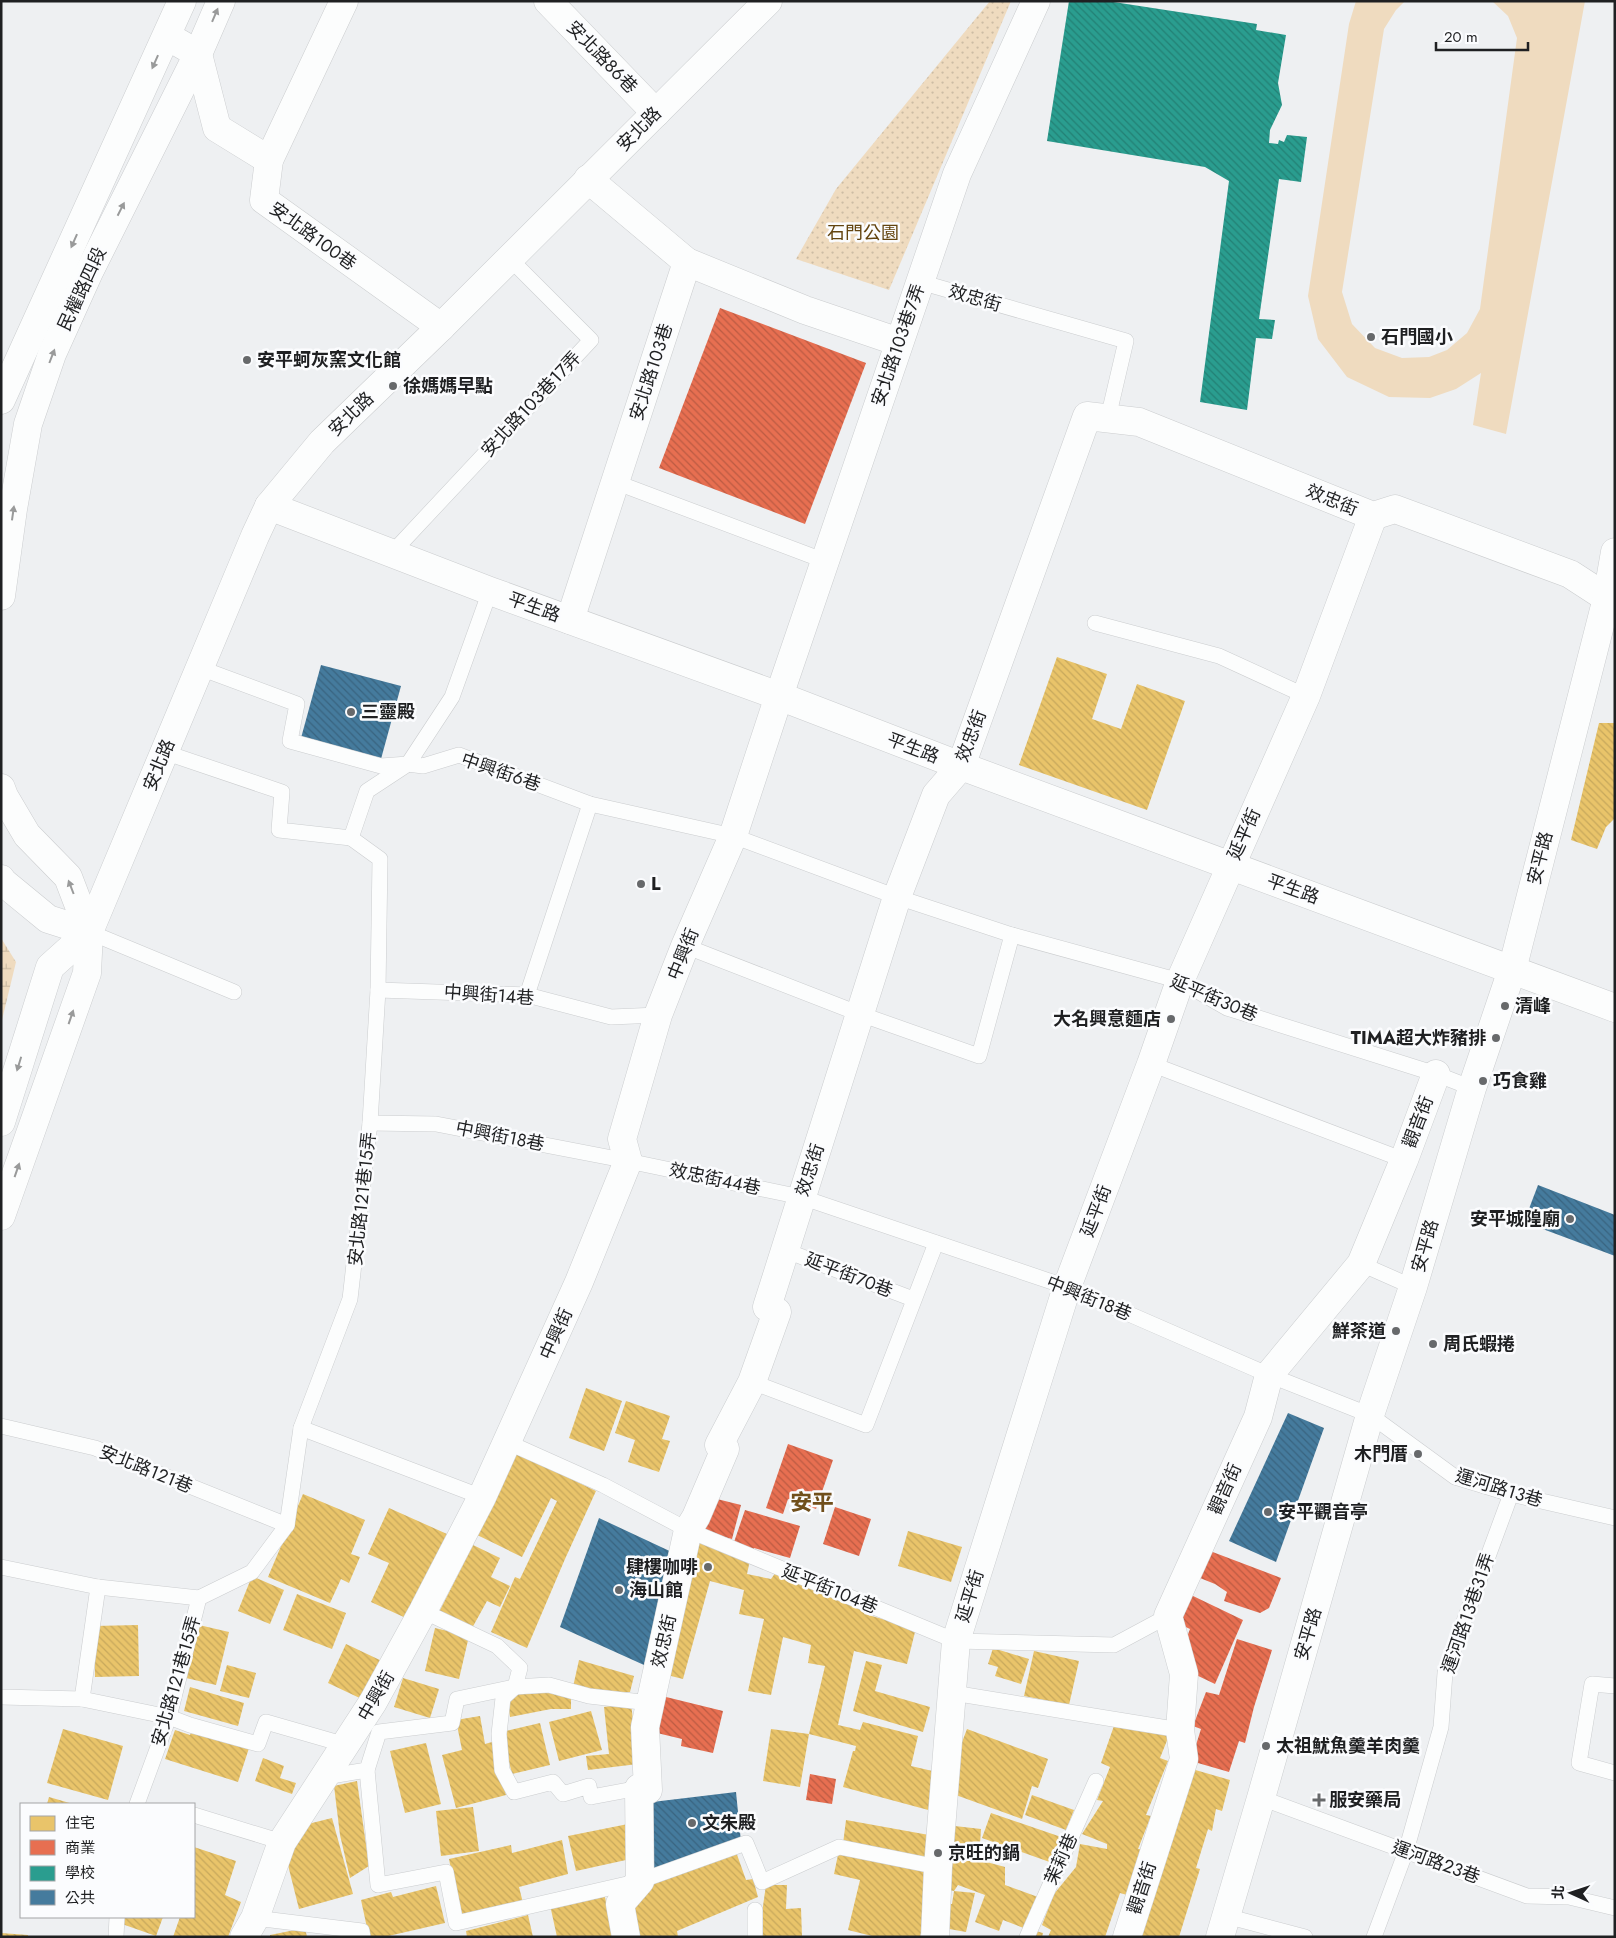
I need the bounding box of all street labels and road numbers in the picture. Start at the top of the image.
street label: 安北路86巷 [561,15,643,99]
street label: 安北路 [611,101,667,157]
street label: 安北路100巷 [264,196,362,276]
street label: 民權路四段 [51,243,113,335]
street label: 效忠街 [945,278,1005,318]
street label: 安北路103巷7弄 [865,280,931,410]
street label: 安北路103巷 [623,320,679,424]
street label: 安北路103巷17弄 [475,345,587,463]
street label: 安北路 [323,386,379,442]
street label: 效忠街 [1302,478,1362,522]
street label: 平生路 [504,586,564,628]
street label: 效忠街 [949,706,993,766]
street label: 平生路 [883,726,943,770]
street label: 安北路 [137,735,181,795]
street label: 中興街6巷 [458,746,544,798]
street label: 延平街 [1221,804,1267,864]
street label: 安平路 [1521,829,1559,887]
street label: 平生路 [1263,868,1323,910]
street label: 中興街 [661,924,705,984]
street label: 延平街30巷 [1166,968,1262,1028]
street label: 中興街14巷 [443,979,535,1011]
street label: 觀音街 [1396,1092,1440,1152]
street label: 中興街18巷 [453,1115,547,1157]
street label: 安北路121巷15弄 [342,1131,382,1267]
street label: 效忠街 [789,1140,831,1200]
street label: 效忠街44巷 [667,1157,763,1201]
street label: 延平街 [1074,1181,1118,1241]
street label: 安平路 [1405,1216,1445,1276]
street label: 延平街70巷 [801,1246,897,1304]
street label: 中興街18巷 [1042,1269,1136,1327]
street label: 中興街 [533,1304,579,1364]
street label: 安北路121巷 [95,1439,197,1499]
street label: 觀音街 [1202,1459,1248,1519]
street label: 運河路13巷 [1452,1462,1546,1514]
street label: 運河路13巷31弄 [1435,1549,1501,1677]
street label: 延平街104巷 [778,1558,882,1620]
street label: 延平街 [950,1566,990,1626]
street label: 安平路 [1288,1604,1328,1664]
street label: 效忠街 [645,1612,683,1670]
street label: 安北路121巷15弄 [145,1613,207,1749]
street label: 中興街 [351,1666,401,1726]
street label: 茉莉巷 [1038,1829,1084,1889]
street label: 運河路23巷 [1388,1834,1484,1890]
street label: 觀音街 [1121,1858,1163,1918]

